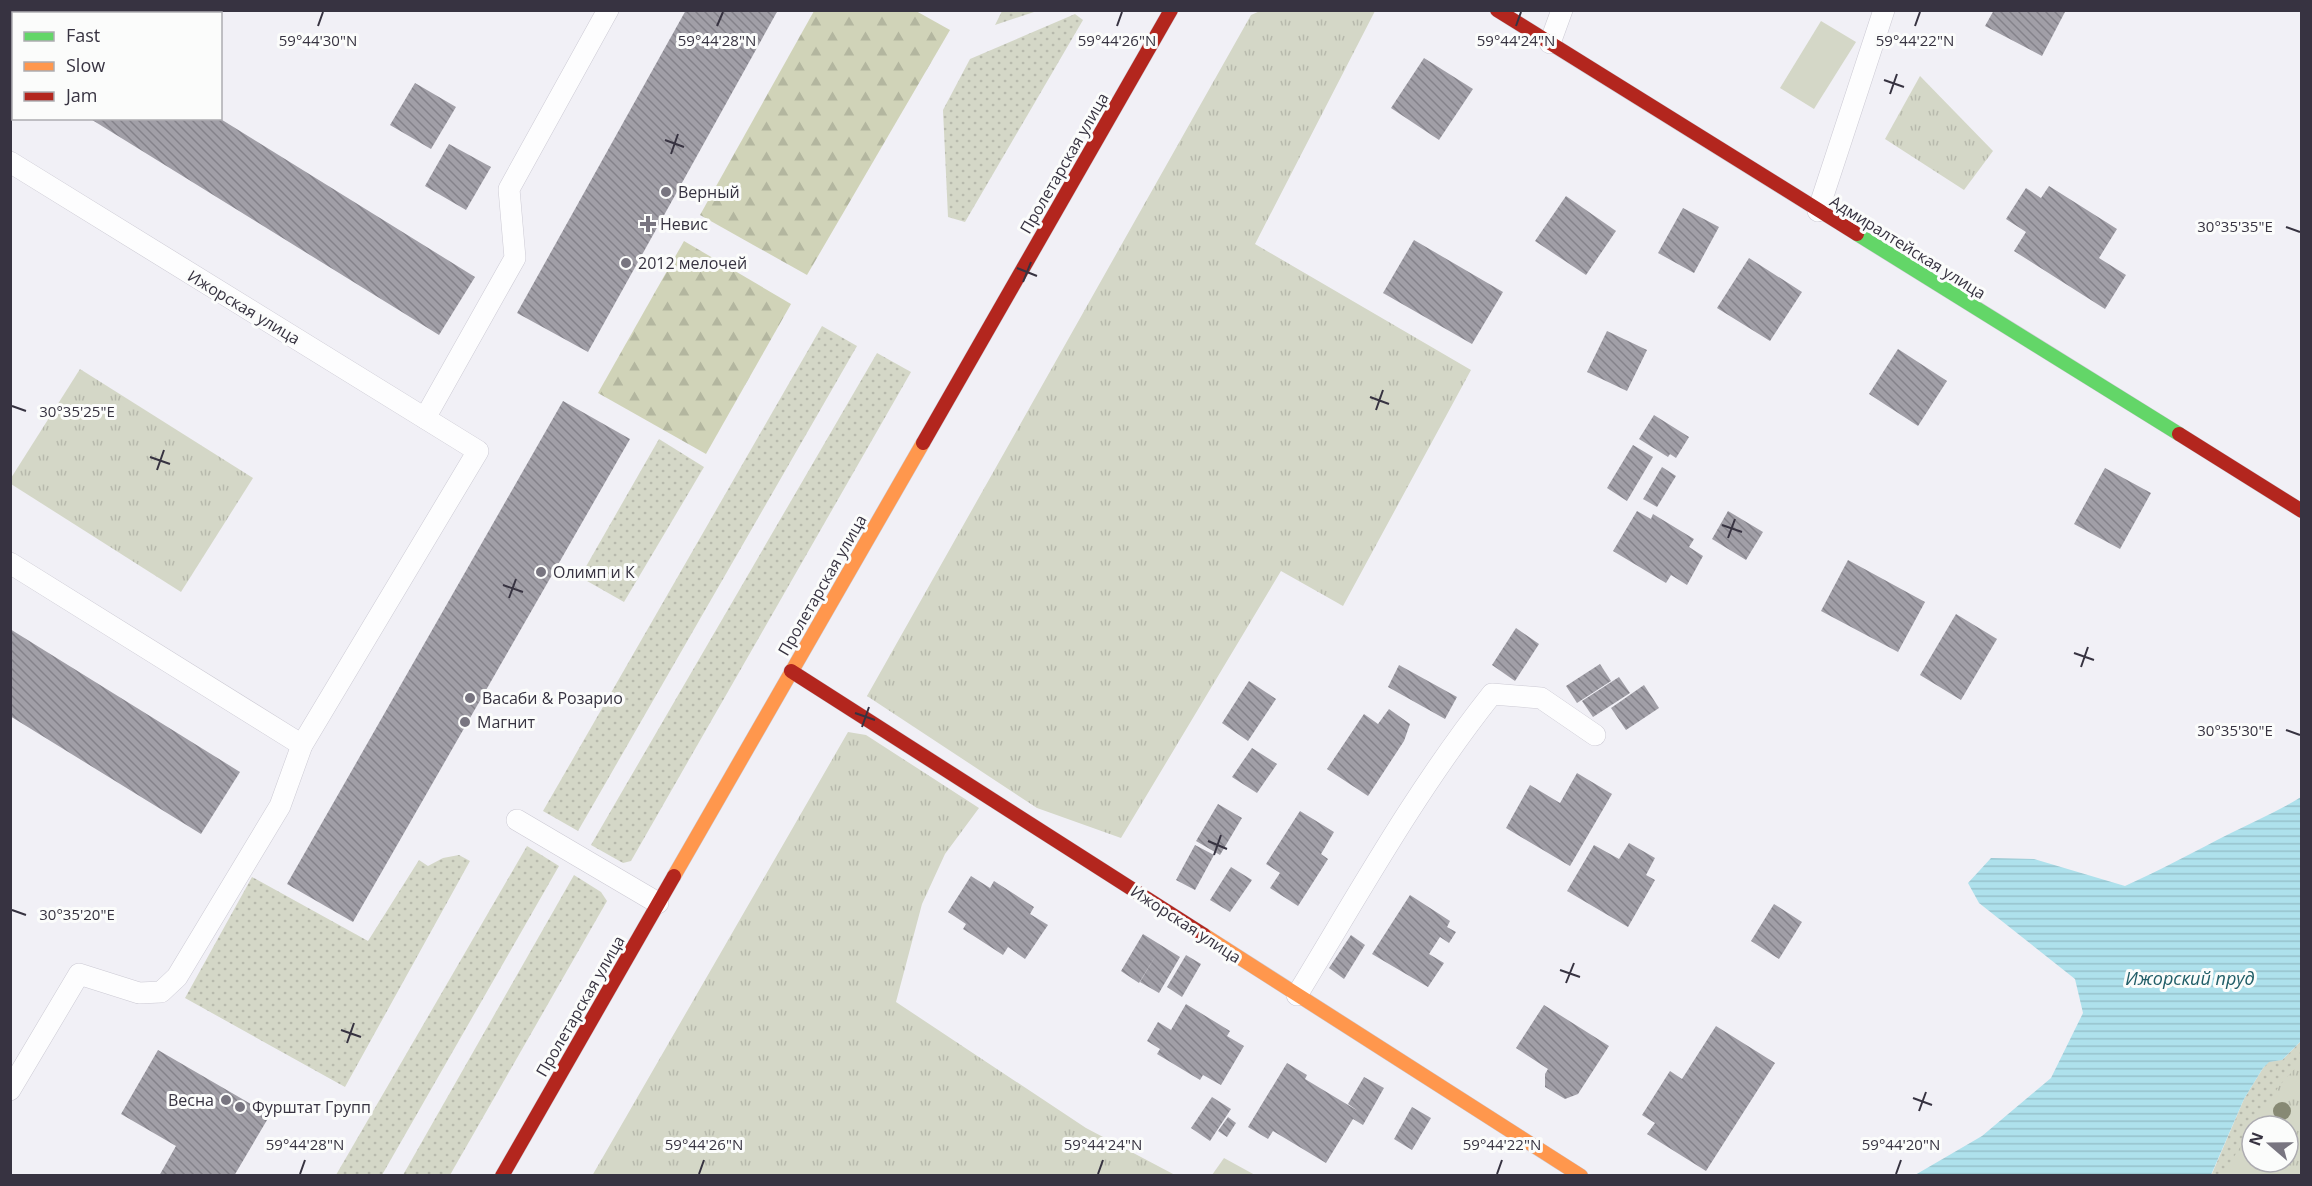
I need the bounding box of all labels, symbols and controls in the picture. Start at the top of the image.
legend [12,12,222,120]
text: Fast [66,23,100,47]
text: 59°44'30"N [279,30,357,50]
text: 59°44'28"N [678,30,756,50]
text: 59°44'26"N [1078,30,1156,50]
text: 59°44'24"N [1477,30,1555,50]
text: 59°44'22"N [1876,30,1954,50]
text: Slow [66,53,105,77]
text: Jam [64,83,98,107]
street label: Пролетарская улица [1015,88,1113,238]
place label: Верный [678,181,740,203]
marker: Верный [659,185,673,199]
street label: Адмиралтейская улица [1826,190,1990,304]
place label: Невис [660,213,708,235]
text: 30°35'35"E [2197,216,2273,236]
marker: Невис [641,217,655,231]
place label: 2012 мелочей [638,252,747,274]
marker: 2012 мелочей [619,256,633,270]
street label: Ижорская улица [184,265,304,349]
text: 30°35'25"E [39,401,115,421]
street label: Пролетарская улица [773,510,871,660]
place label: Олимп и К [553,561,635,583]
marker: Олимп и К [534,565,548,579]
place label: Васаби & Розарио [482,687,623,709]
marker: Васаби & Розарио [463,691,477,705]
place label: Магнит [477,711,535,733]
marker: Магнит [458,715,472,729]
text: 30°35'30"E [2197,720,2273,740]
street label: Ижорская улица [1127,880,1245,968]
text: 30°35'20"E [39,904,115,924]
street label: Пролетарская улица [531,931,629,1081]
water label: Ижорский пруд [2125,966,2255,990]
place label: Весна [168,1089,214,1111]
marker: Весна [219,1093,233,1107]
place label: Фурштат Групп [252,1096,371,1118]
marker: Фурштат Групп [233,1100,247,1114]
north arrow [2240,1114,2300,1174]
text: N [2243,1129,2268,1149]
text: 59°44'28"N [266,1134,344,1154]
text: 59°44'26"N [665,1134,743,1154]
text: 59°44'24"N [1064,1134,1142,1154]
text: 59°44'22"N [1463,1134,1541,1154]
text: 59°44'20"N [1862,1134,1940,1154]

